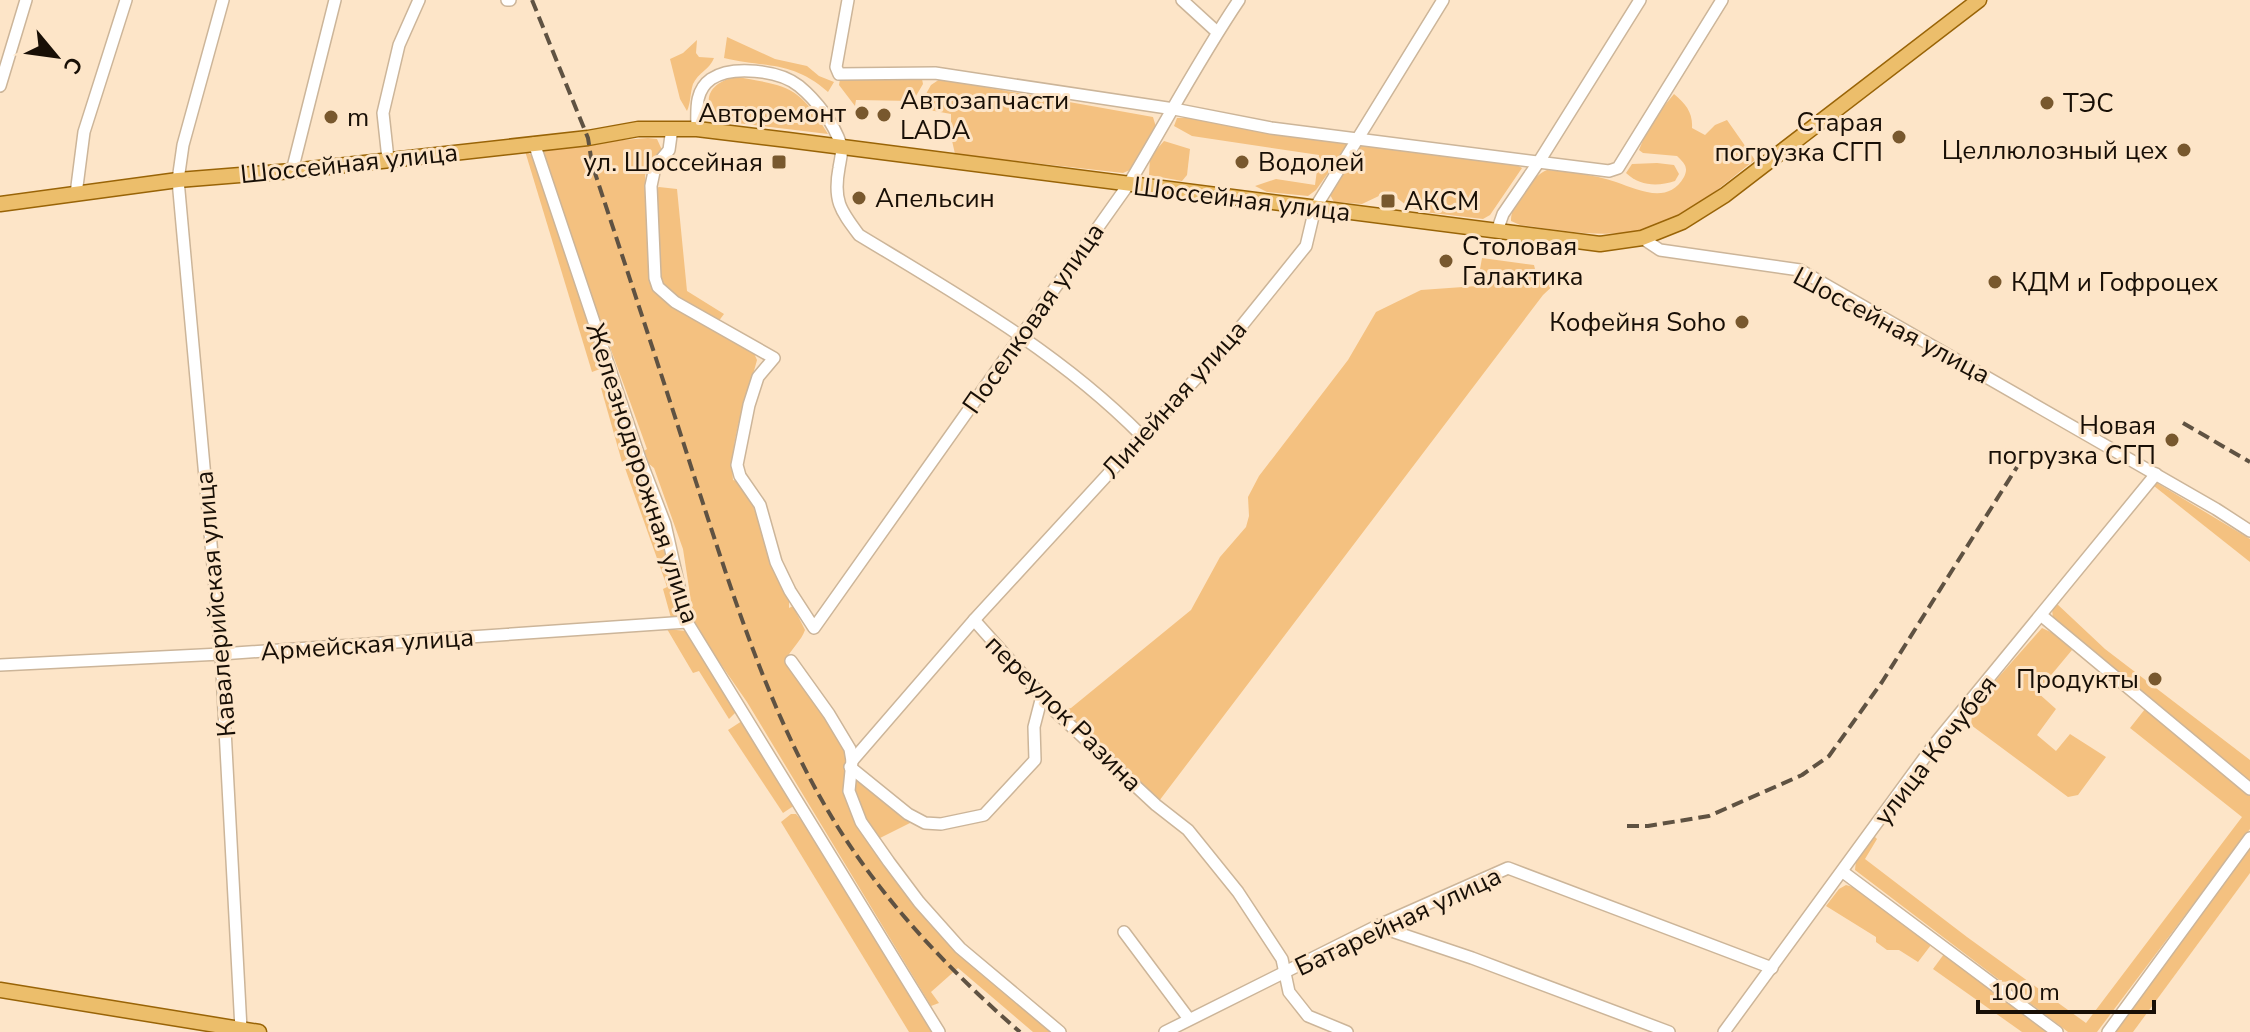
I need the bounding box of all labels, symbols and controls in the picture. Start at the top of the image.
north arrow [16,16,96,96]
text: С [56,51,89,79]
place label: Автозапчасти LADA [900,83,1069,148]
place label: ТЭС [2063,86,2114,121]
marker: ТЭС [2038,94,2056,112]
place label: Авторемонт [698,96,846,131]
place label: m [347,100,369,135]
marker: Авторемонт [853,104,871,122]
place label: Старая погрузка СГП [1714,105,1883,170]
marker: Автозапчасти LADA [875,106,893,124]
marker: m [322,108,340,126]
marker: Старая погрузка СГП [1890,128,1908,146]
place label: Целлюлозный цех [1942,133,2168,168]
street label: Шоссейная улица [239,135,460,192]
marker: Целлюлозный цех [2175,141,2193,159]
place label: ул. Шоссейная [583,145,763,180]
place label: Водолей [1258,145,1364,180]
marker: ул. Шоссейная [770,153,788,171]
marker: Водолей [1233,153,1251,171]
street label: Шоссейная улица [1131,169,1352,230]
place label: Апельсин [875,181,995,216]
place label: АКСМ [1404,184,1479,219]
marker: Апельсин [850,189,868,207]
marker: АКСМ [1379,192,1397,210]
street label: Поселковая улица [954,216,1112,421]
place label: Столовая Галактика [1462,229,1584,294]
marker: Столовая Галактика [1437,252,1455,270]
street label: Шоссейная улица [1787,259,1996,392]
place label: КДМ и Гофроцех [2011,265,2219,300]
marker: КДМ и Гофроцех [1986,273,2004,291]
place label: Кофейня Soho [1549,305,1726,340]
street label: Линейная улица [1094,313,1255,486]
marker: Кофейня Soho [1733,313,1751,331]
street label: Железнодорожная улица [577,318,708,628]
place label: Новая погрузка СГП [1987,408,2156,473]
marker: Новая погрузка СГП [2163,431,2181,449]
street label: Кавалерийская улица [186,469,245,738]
street label: Армейская улица [259,620,475,669]
street label: переулок Разина [977,627,1150,800]
place label: Продукты [2016,662,2139,697]
street label: улица Кочубея [1866,668,2005,832]
marker: Продукты [2146,670,2164,688]
street label: Батарейная улица [1289,858,1507,985]
scale bar [1978,964,2154,1014]
text: 100 m [1990,976,2060,1008]

